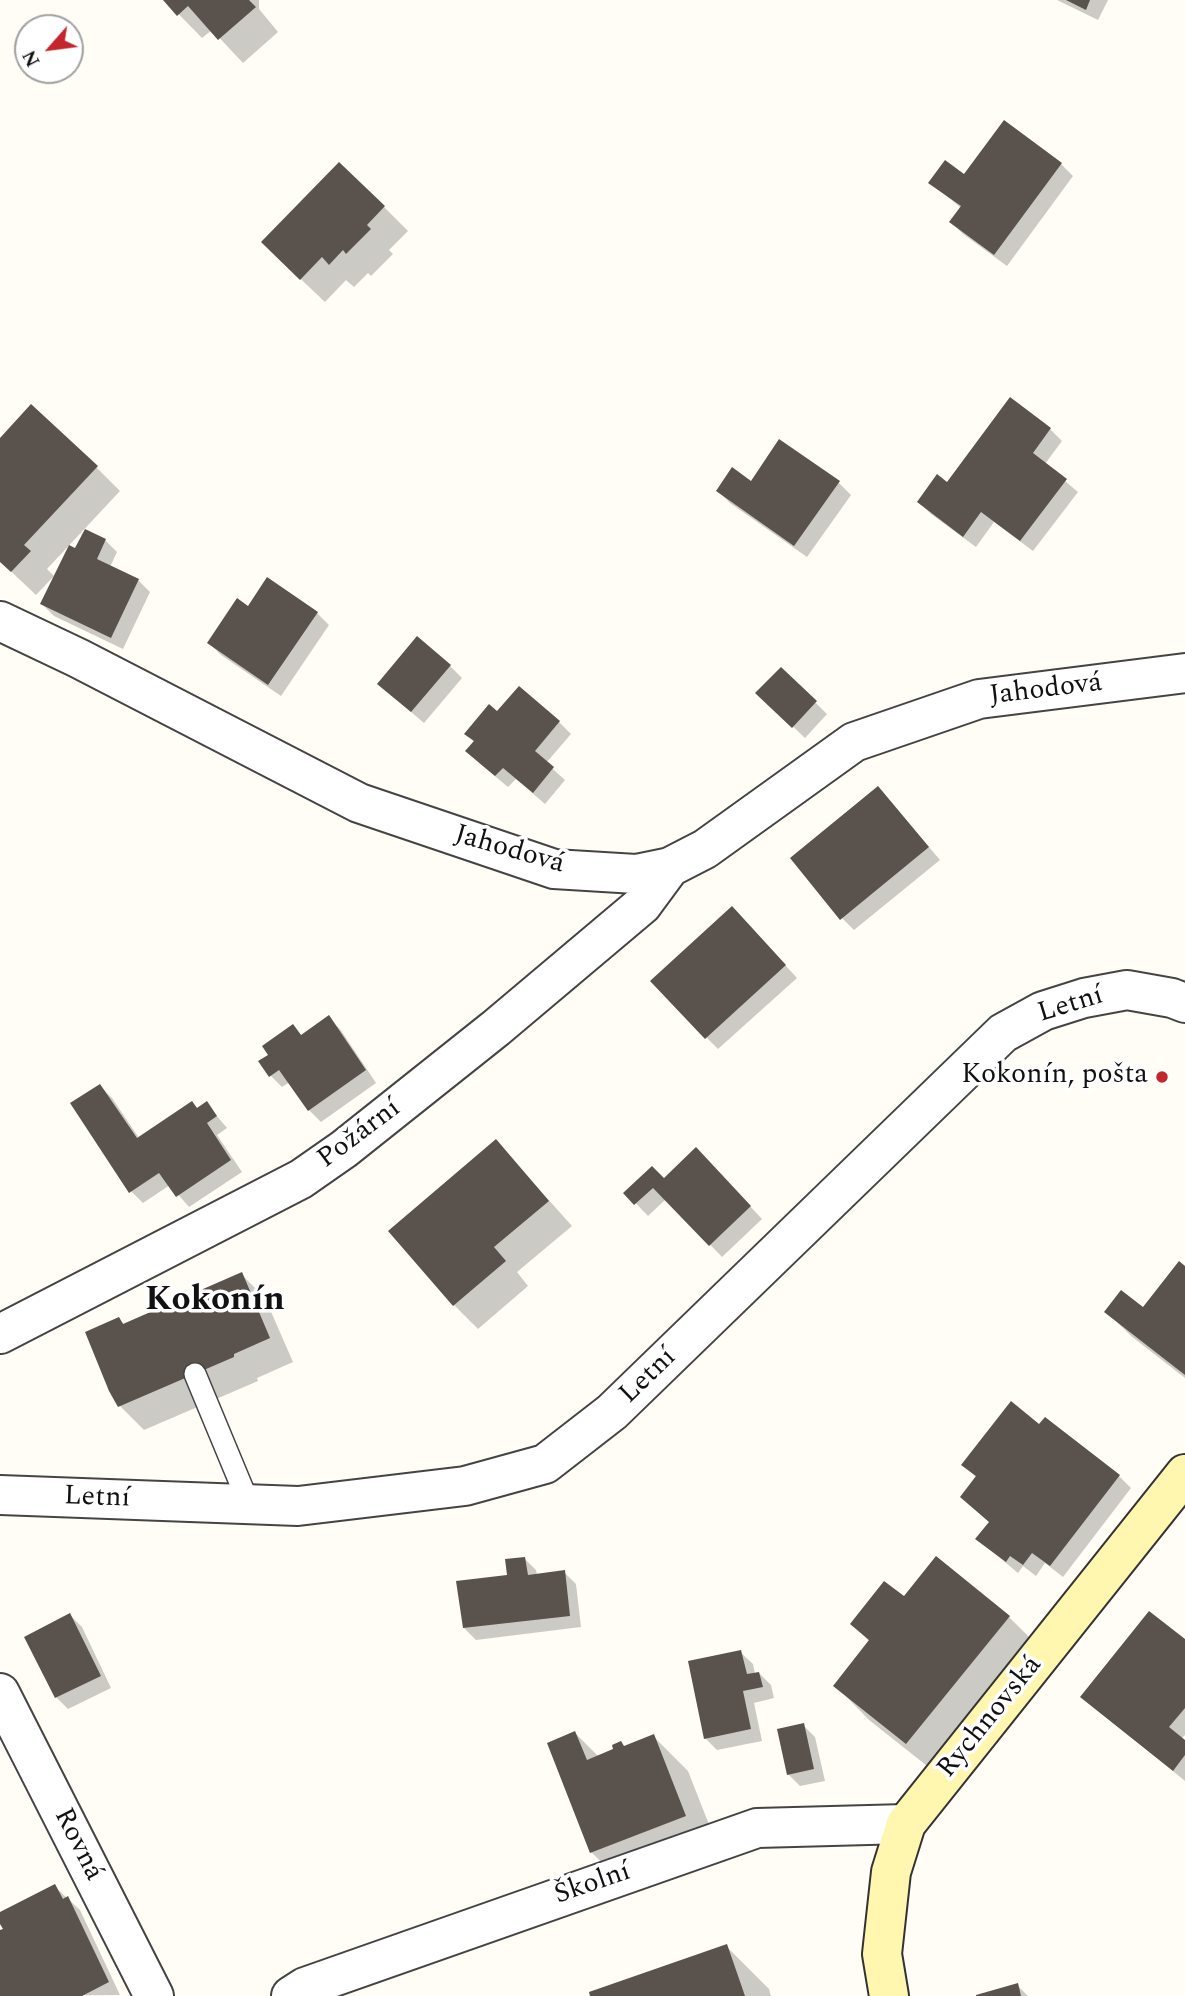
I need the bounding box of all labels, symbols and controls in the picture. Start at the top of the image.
north arrow [14,14,84,84]
text: N [15,45,48,72]
street label: Jahodová [988,667,1104,715]
street label: Jahodová [450,819,568,883]
street label: Letní [1034,980,1108,1032]
place label: Kokonín, pošta [961,1060,1148,1094]
marker: Kokonín, pošta [1154,1069,1170,1085]
street label: Požární [312,1093,408,1177]
district label: Kokonín [145,1281,285,1323]
street label: Letní [613,1342,685,1412]
street label: Letní [63,1481,131,1517]
street label: Rychnovská [932,1650,1050,1786]
street label: Rovná [45,1803,109,1887]
street label: Školní [551,1856,635,1914]

